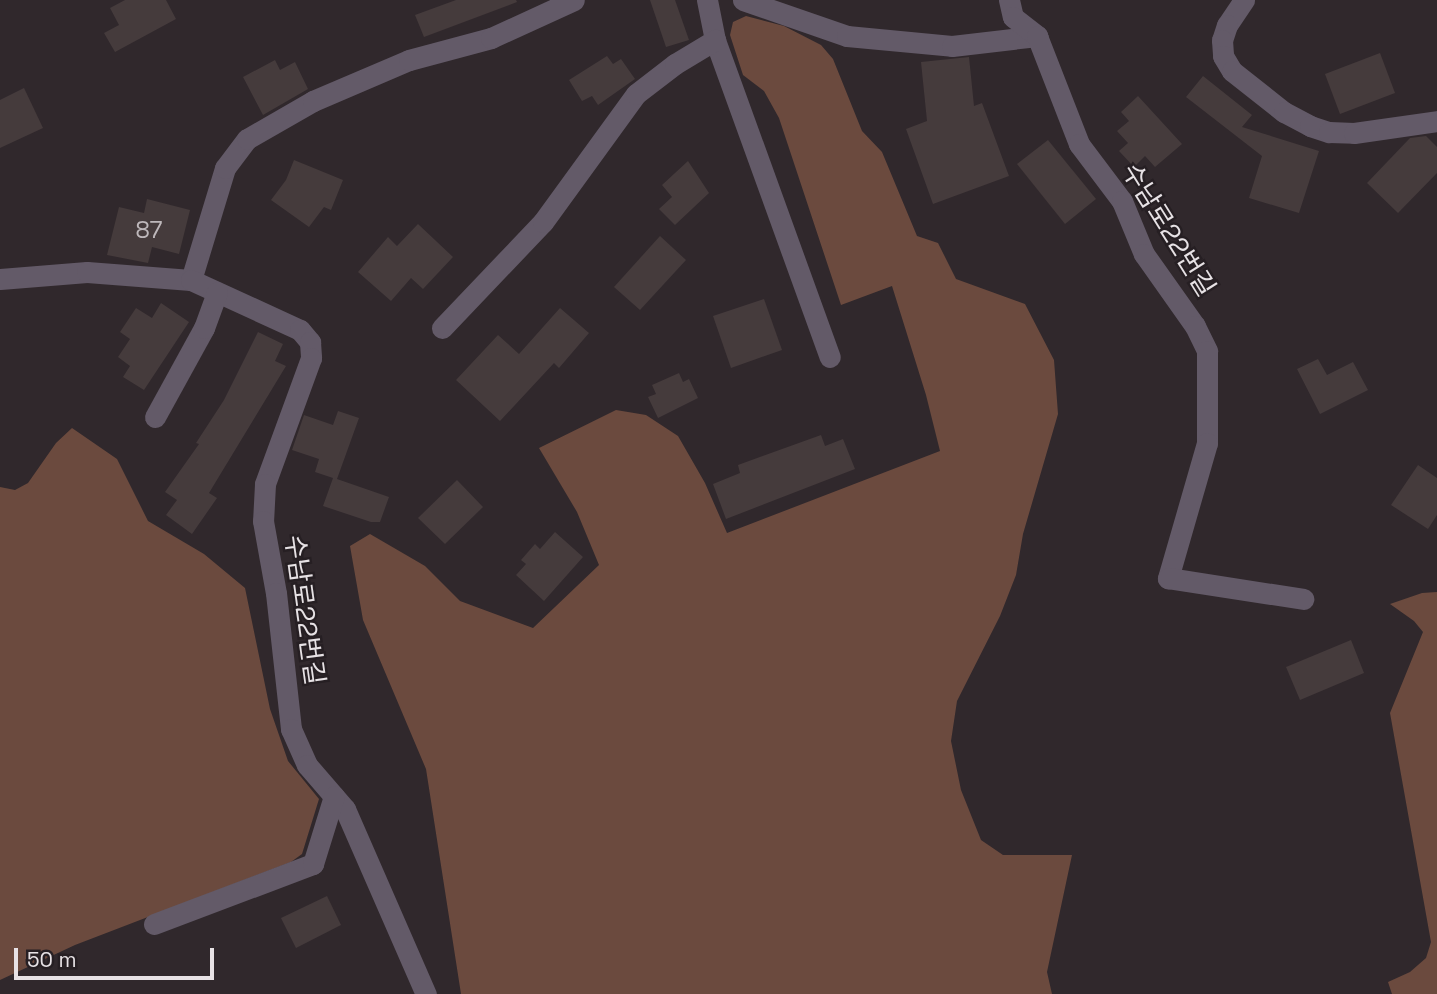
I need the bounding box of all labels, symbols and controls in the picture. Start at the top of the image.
street label: 수남로22번길 [1115,158,1221,302]
house number: 87 [135,216,163,244]
street label: 수남로22번길 [278,533,330,687]
scale bar [18,934,217,978]
text: 50 m [27,946,77,973]

